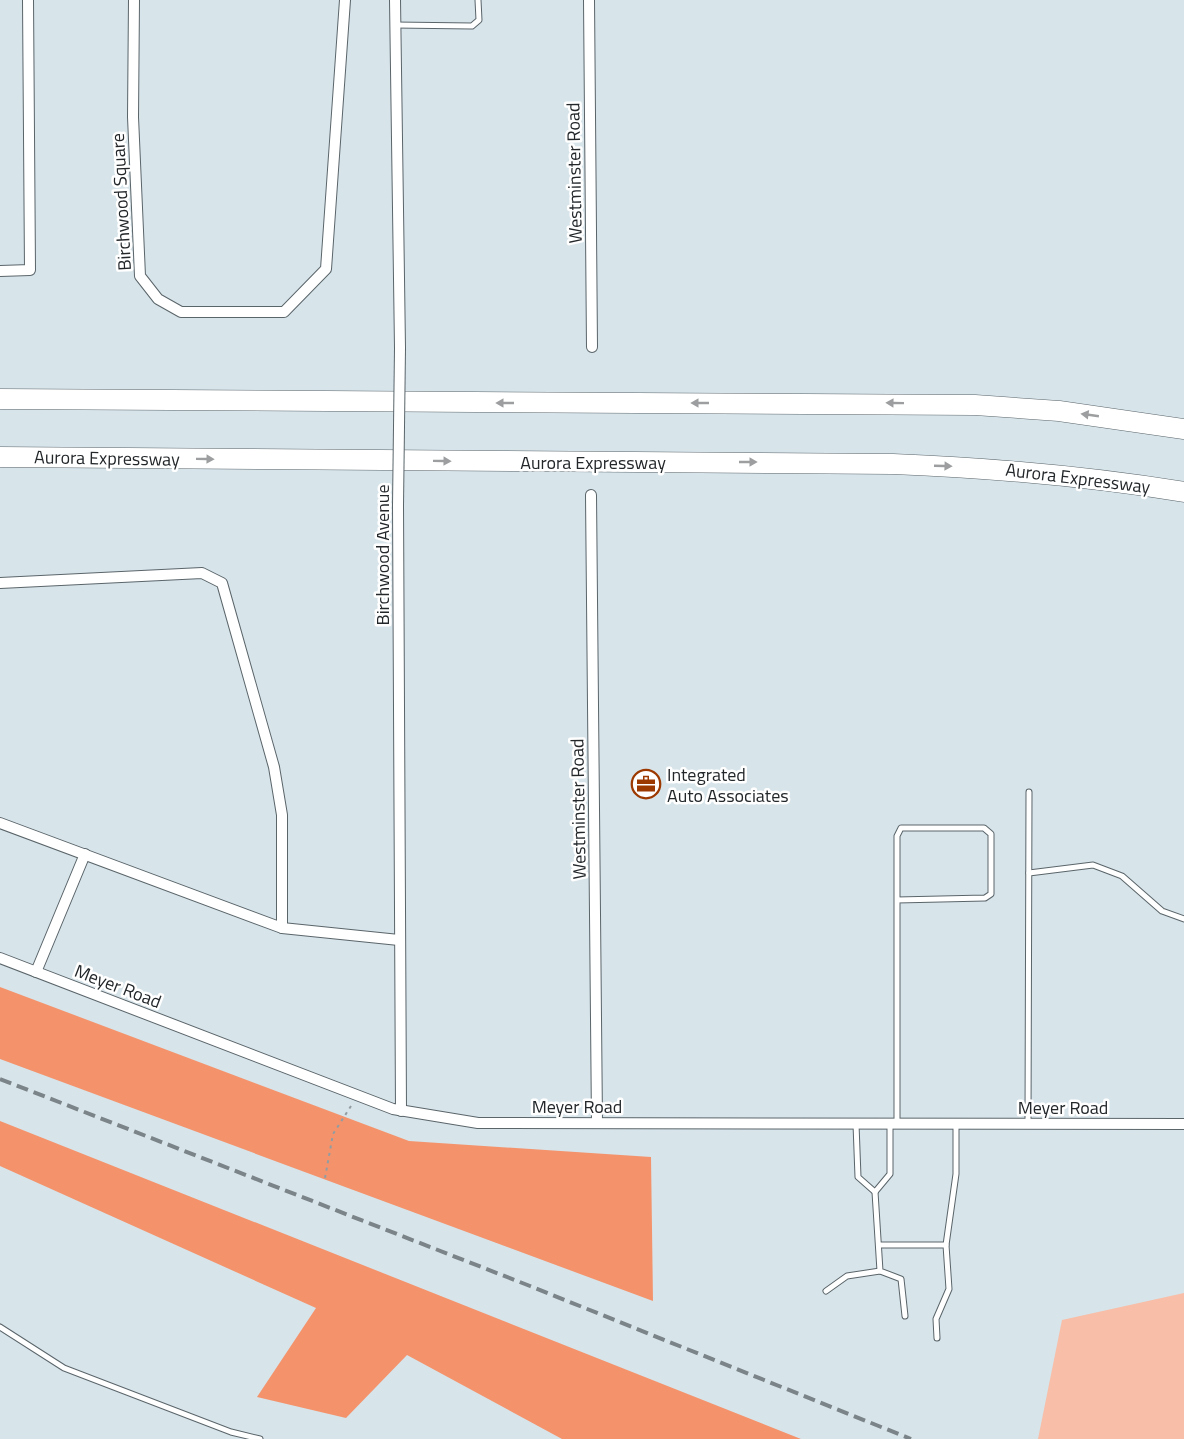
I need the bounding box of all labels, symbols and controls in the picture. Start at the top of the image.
street label: Westminster Road [559,102,589,244]
street label: Birchwood Square [104,133,138,271]
one-way arrow [496,398,515,408]
one-way arrow [691,398,710,408]
one-way arrow [886,399,905,408]
one-way arrow [1080,411,1099,420]
street label: Aurora Expressway [34,443,180,473]
street label: Aurora Expressway [520,449,666,476]
one-way arrow [196,454,215,464]
one-way arrow [433,456,452,466]
street label: Aurora Expressway [1004,456,1152,500]
one-way arrow [739,457,758,467]
one-way arrow [934,462,953,471]
street label: Birchwood Avenue [369,485,396,625]
street label: Westminster Road [563,738,593,880]
place label: Integrated Auto Associates [667,761,789,809]
office icon: Integrated Auto Associates [630,768,662,800]
street label: Meyer Road [71,957,165,1015]
street label: Meyer Road [532,1093,622,1120]
street label: Meyer Road [1018,1094,1108,1121]

